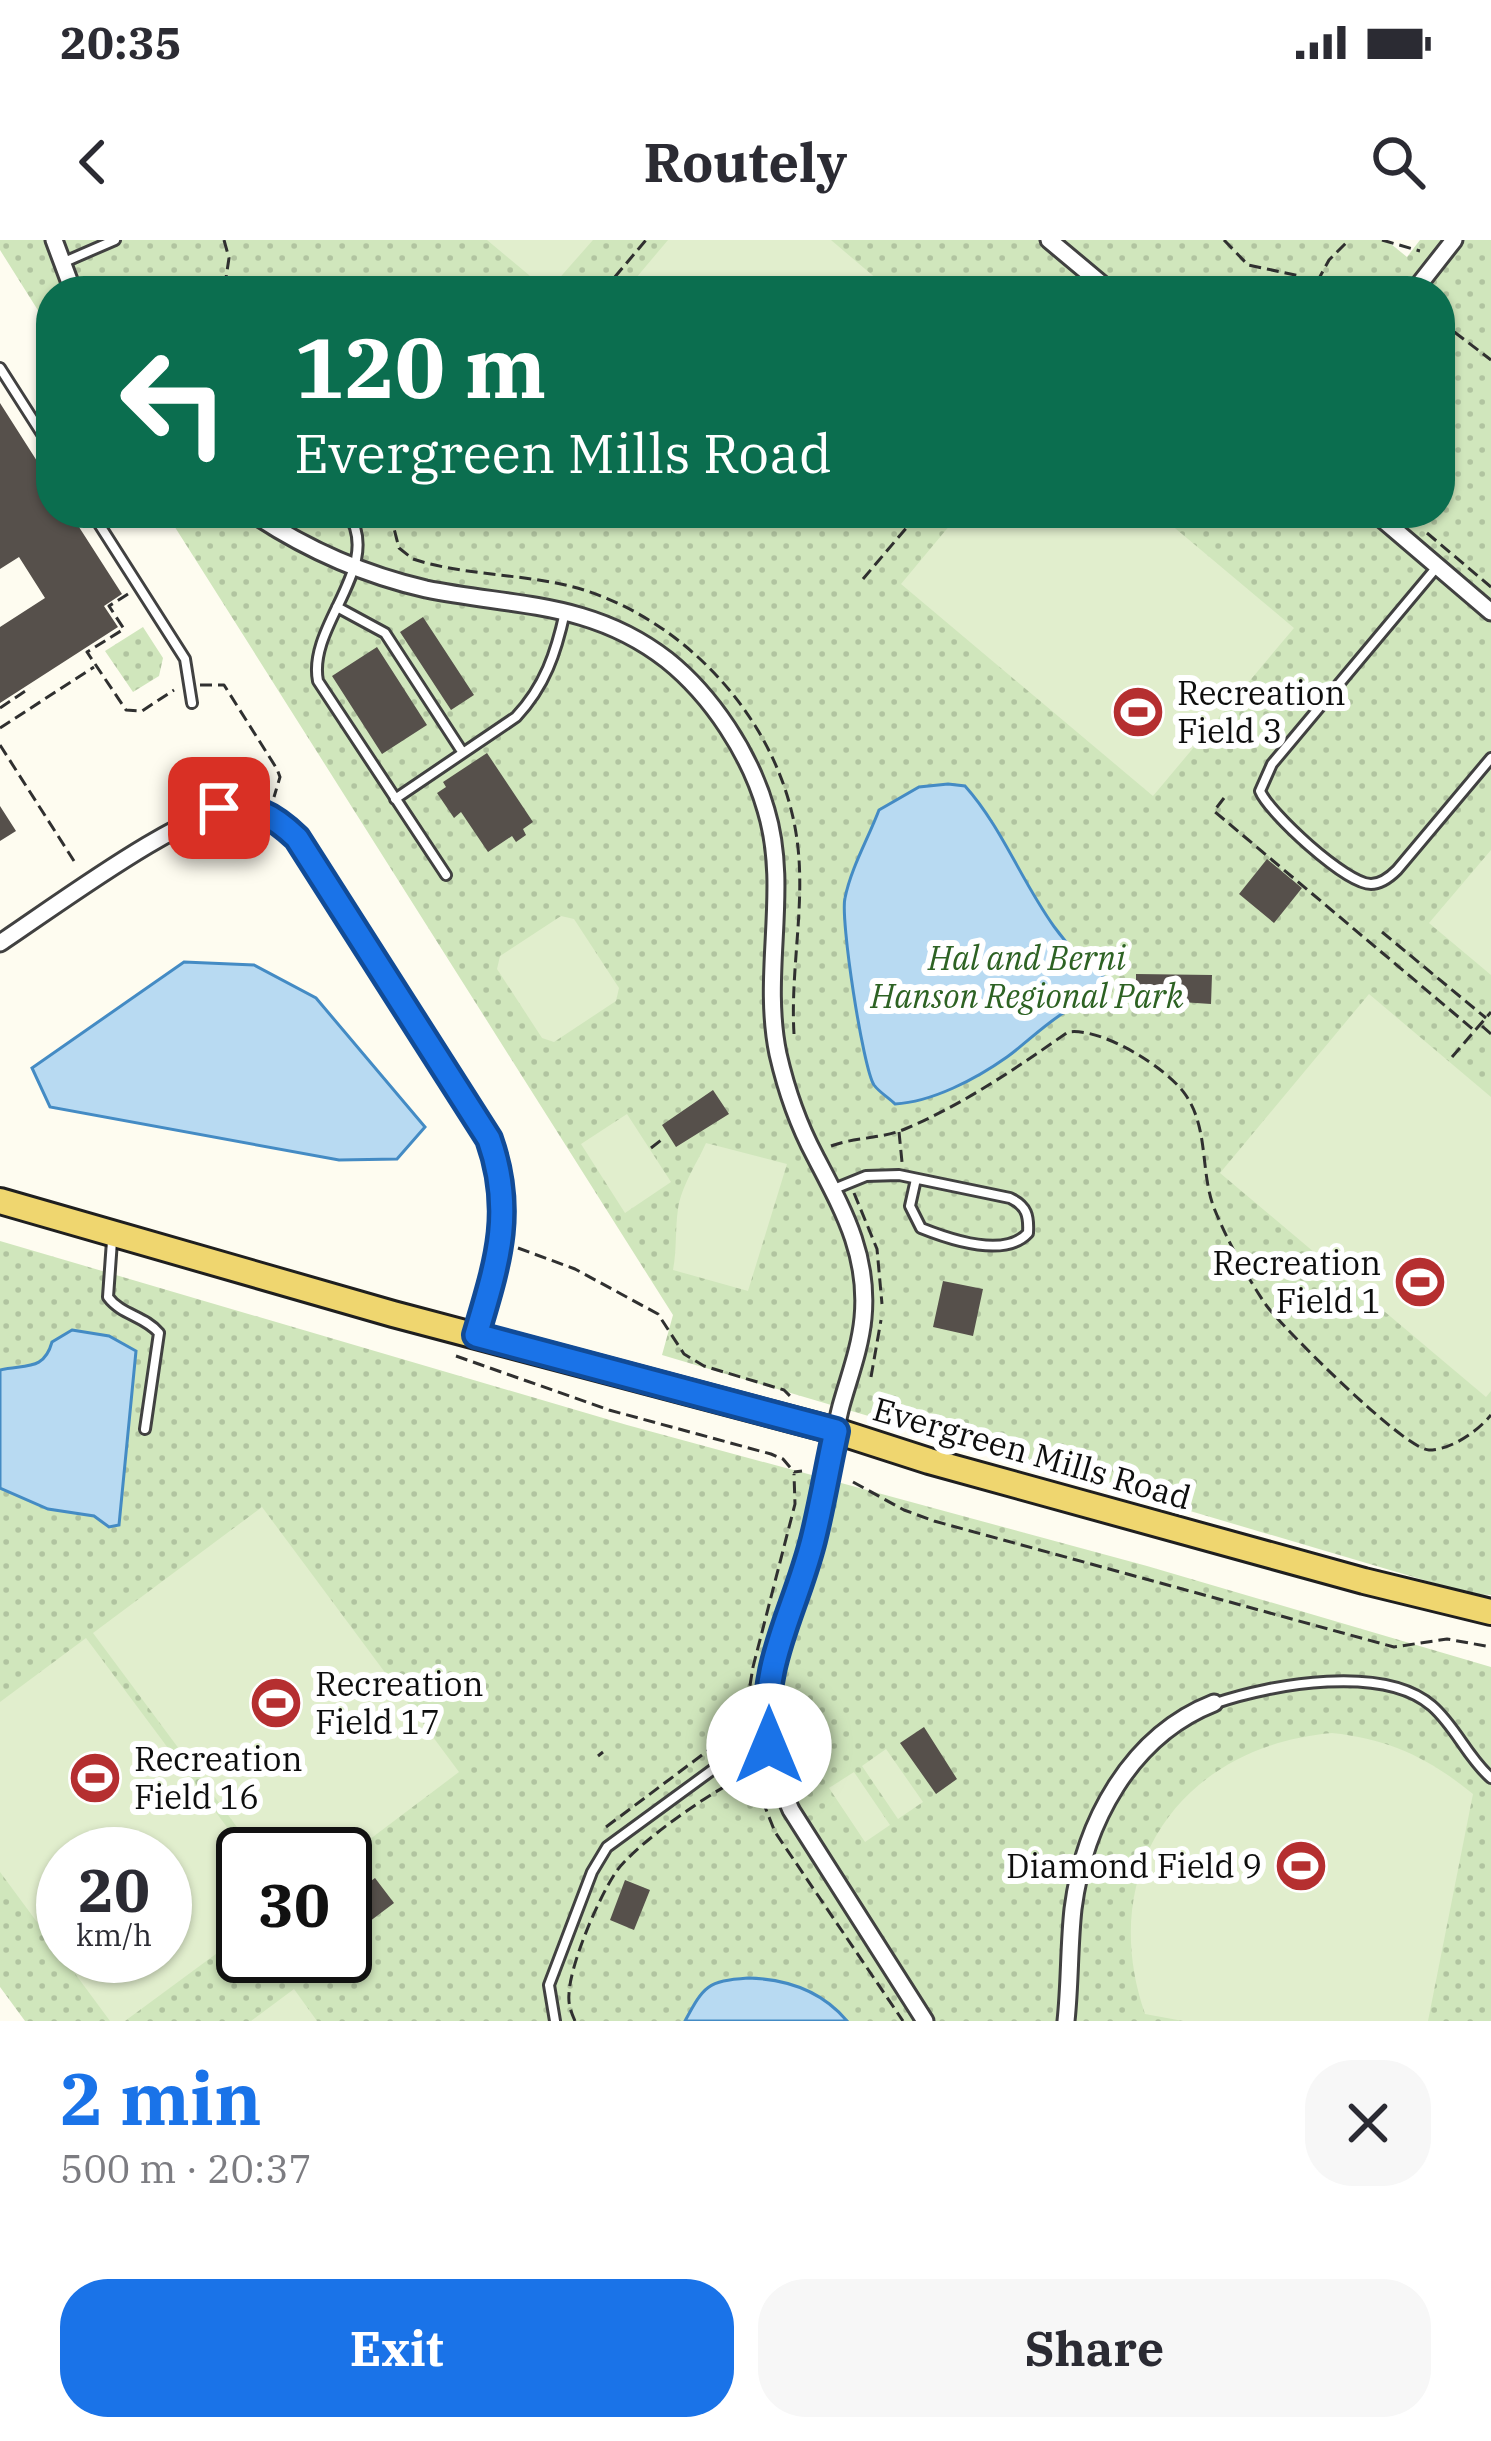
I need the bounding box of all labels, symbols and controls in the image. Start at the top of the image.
text: 20:35 [60,13,182,71]
text: Routely [644,127,847,197]
icon: back [60,129,126,195]
icon: search [1365,129,1431,195]
text: 120 m [294,312,546,421]
icon: left [96,324,252,480]
text: Evergreen Mills Road [294,418,832,488]
place label: Recreation Field 3 [1177,671,1345,752]
sports icon: Recreation Field 3 [1110,684,1166,740]
pin [168,757,270,859]
icon: arrive [186,775,252,841]
park label: Hal and Berni Hanson Regional Park [869,936,1184,1017]
place label: Recreation Field 1 [1213,1241,1381,1322]
sports icon: Recreation Field 1 [1392,1254,1448,1310]
street label: Evergreen Mills Road [868,1387,1196,1518]
place label: Recreation Field 17 [315,1662,483,1743]
sports icon: Recreation Field 17 [248,1675,304,1731]
position arrow [706,1683,832,1809]
place label: Recreation Field 16 [134,1737,302,1818]
sports icon: Recreation Field 16 [67,1750,123,1806]
speed limit sign: 30 [216,1827,372,1983]
sports icon: Diamond Field 9 [1273,1838,1329,1894]
place label: Diamond Field 9 [1006,1844,1262,1887]
text: 20 [78,1850,150,1929]
text: km/h [76,1915,152,1954]
text: 2 min [60,2051,262,2145]
button: close [1305,2060,1431,2186]
text: 500 m · 20:37 [60,2143,312,2194]
button: Exit [60,2279,734,2417]
button: Share [758,2279,1431,2417]

